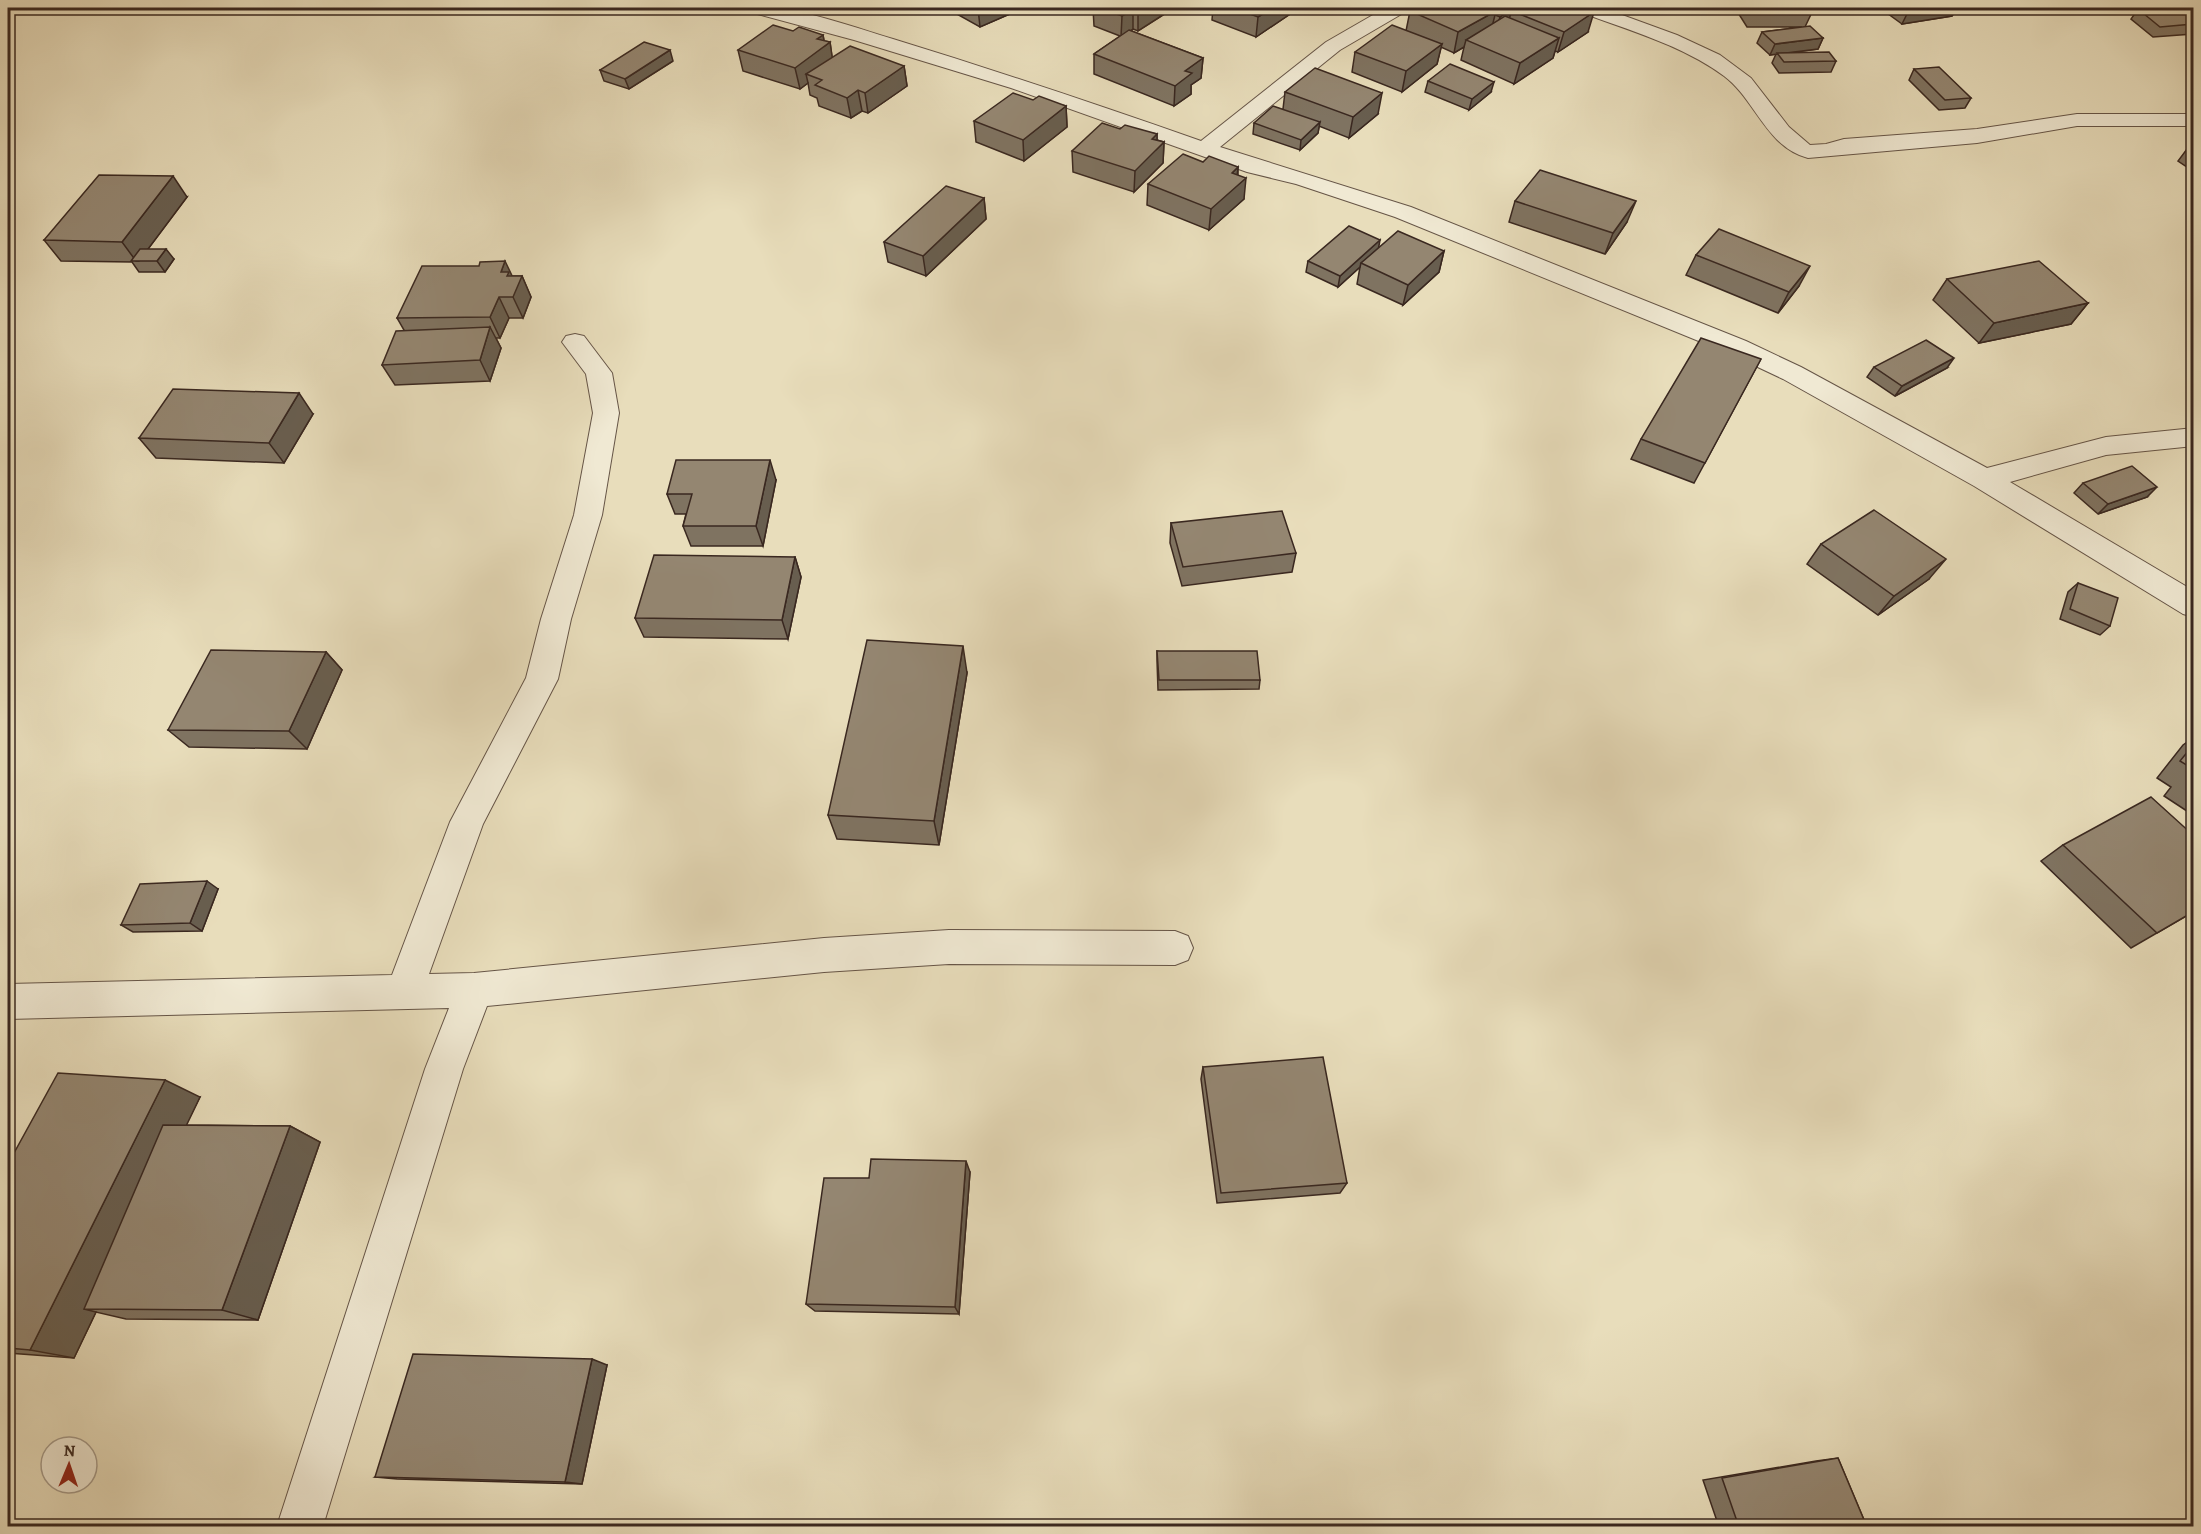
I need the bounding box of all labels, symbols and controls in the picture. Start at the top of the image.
north arrow [39,1435,99,1495]
text: N [63,1440,76,1462]

